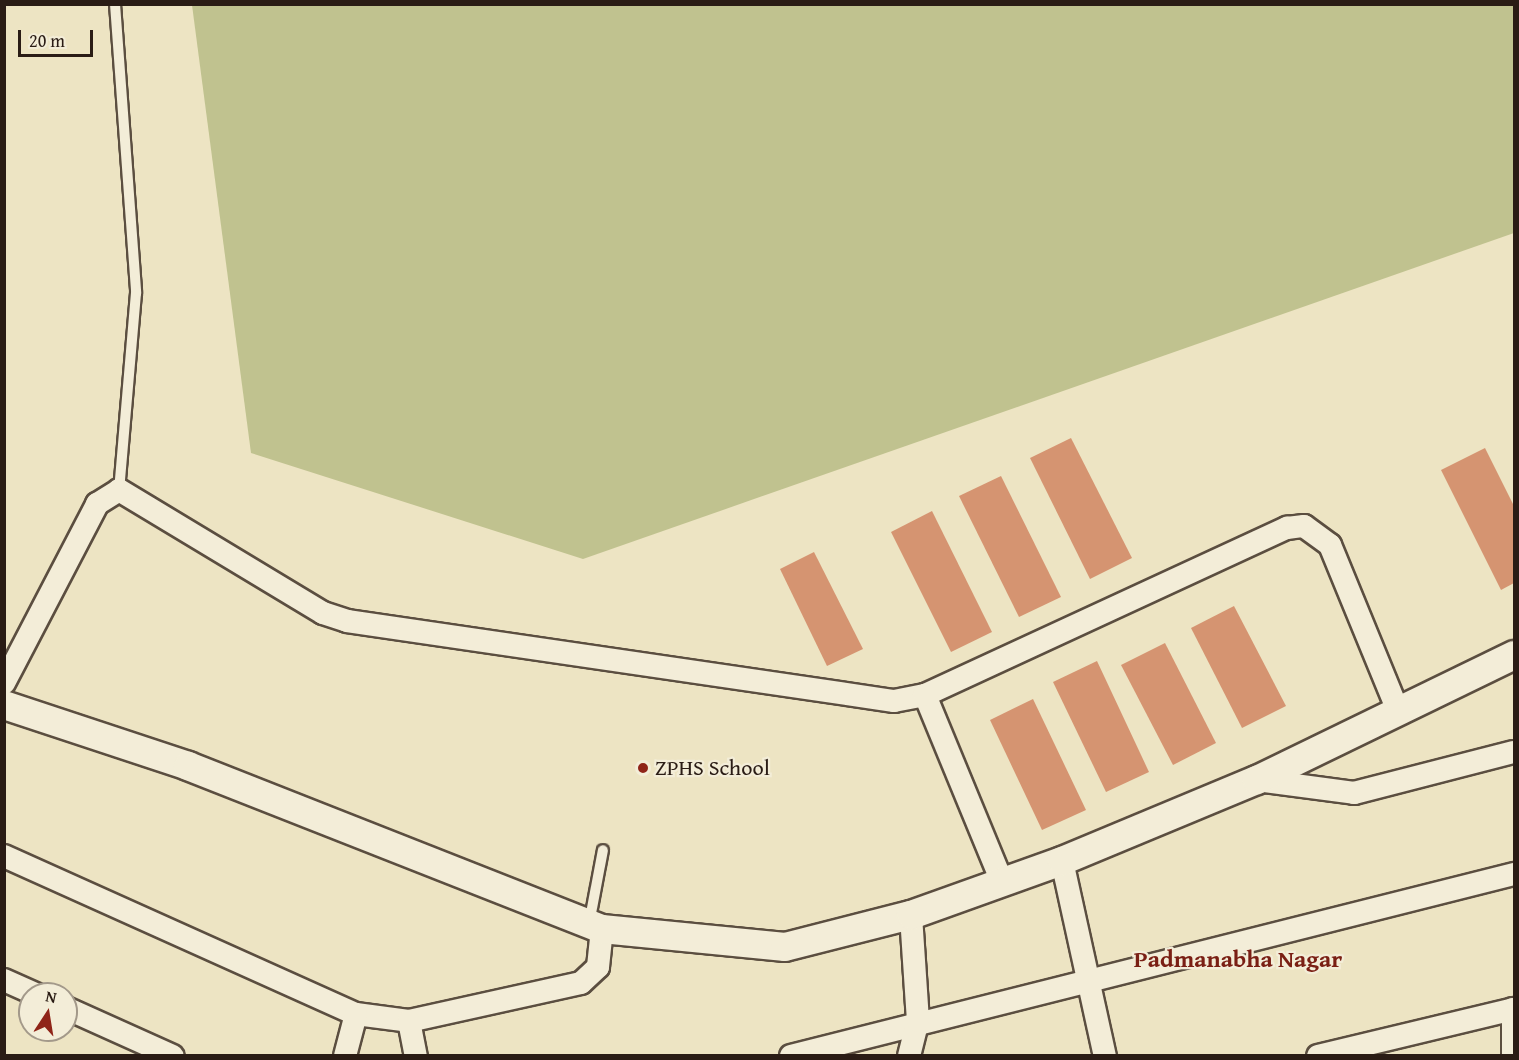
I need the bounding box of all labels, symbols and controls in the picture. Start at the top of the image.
scale bar [21,18,96,56]
text: 20 m [29,27,65,54]
place label: ZPHS School [655,755,770,781]
marker: ZPHS School [636,761,650,775]
district label: Padmanabha Nagar [1134,945,1342,973]
north arrow [18,982,78,1042]
text: N [44,983,59,1009]

